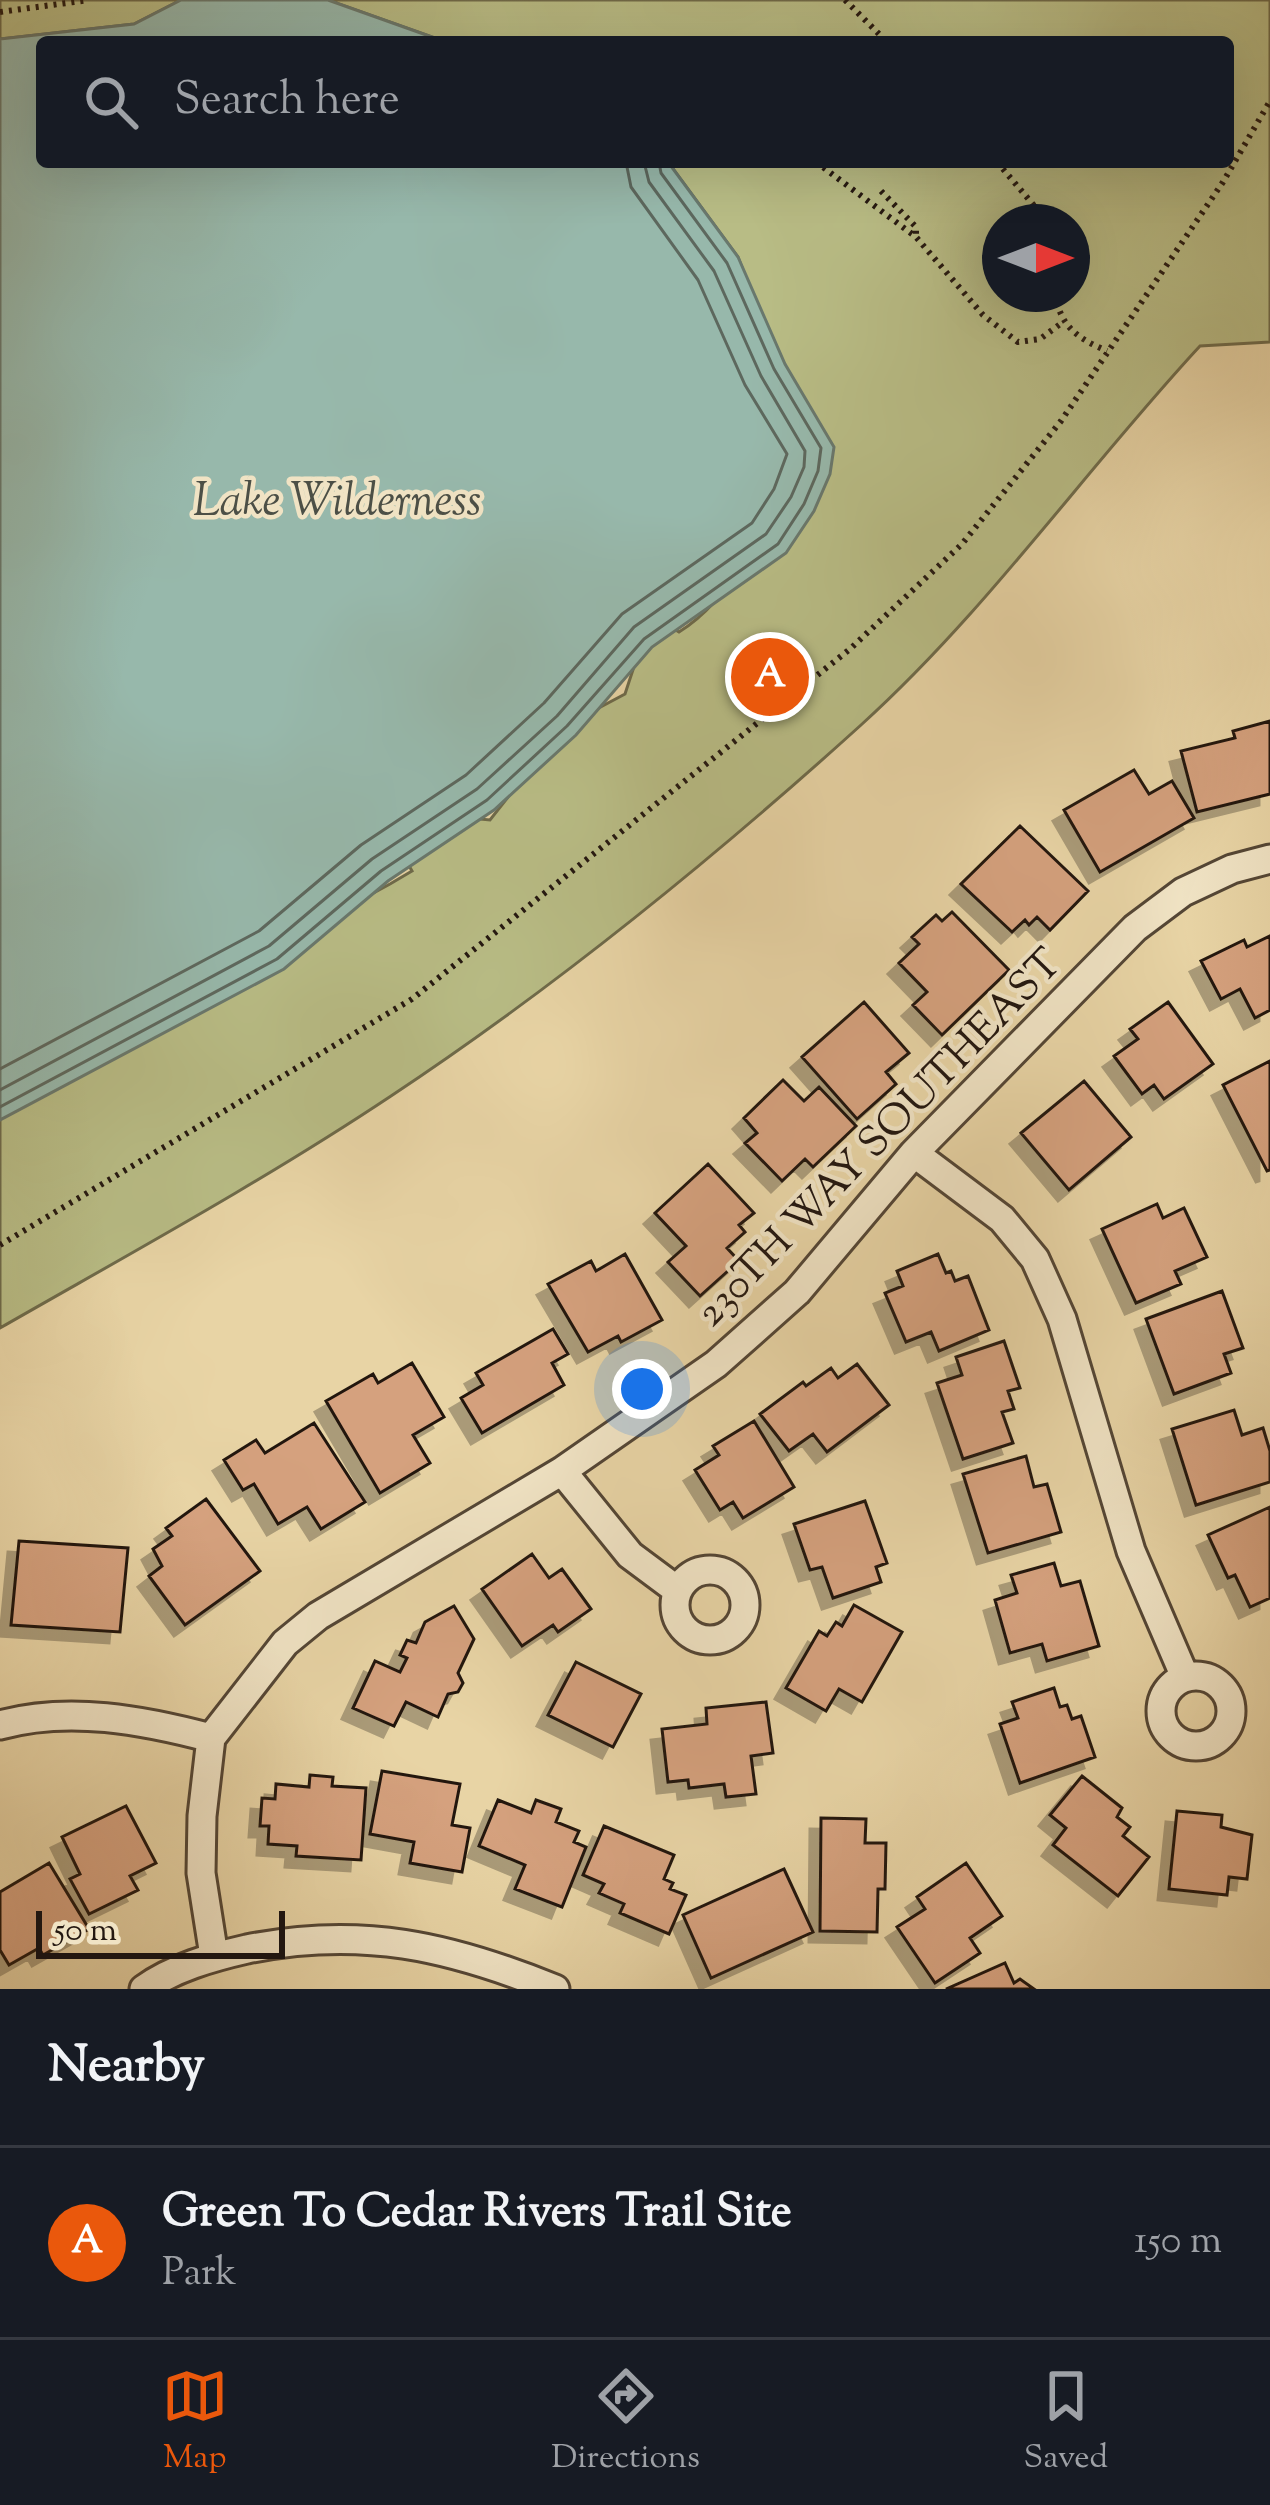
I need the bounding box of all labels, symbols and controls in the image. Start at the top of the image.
search box [36,36,1234,168]
icon: search [78,69,144,135]
text: Search here [174,70,400,135]
north arrow [982,204,1090,312]
water label: Lake Wilderness [193,471,481,536]
pin: A [731,632,809,722]
street label: 230TH WAY SOUTHEAST [684,937,1078,1342]
your location [612,1359,672,1419]
scale bar [36,1905,285,1958]
text: 50 m [54,1908,117,1956]
text: Nearby [48,2031,205,2104]
text: Green To Cedar Rivers Trail Site [162,2182,792,2247]
text: A [71,2215,103,2271]
text: 150 m [1134,2215,1222,2271]
text: Park [162,2247,237,2303]
tab: Map [162,2363,228,2483]
tab: Directions [551,2363,700,2483]
tab: Saved [1024,2363,1108,2483]

